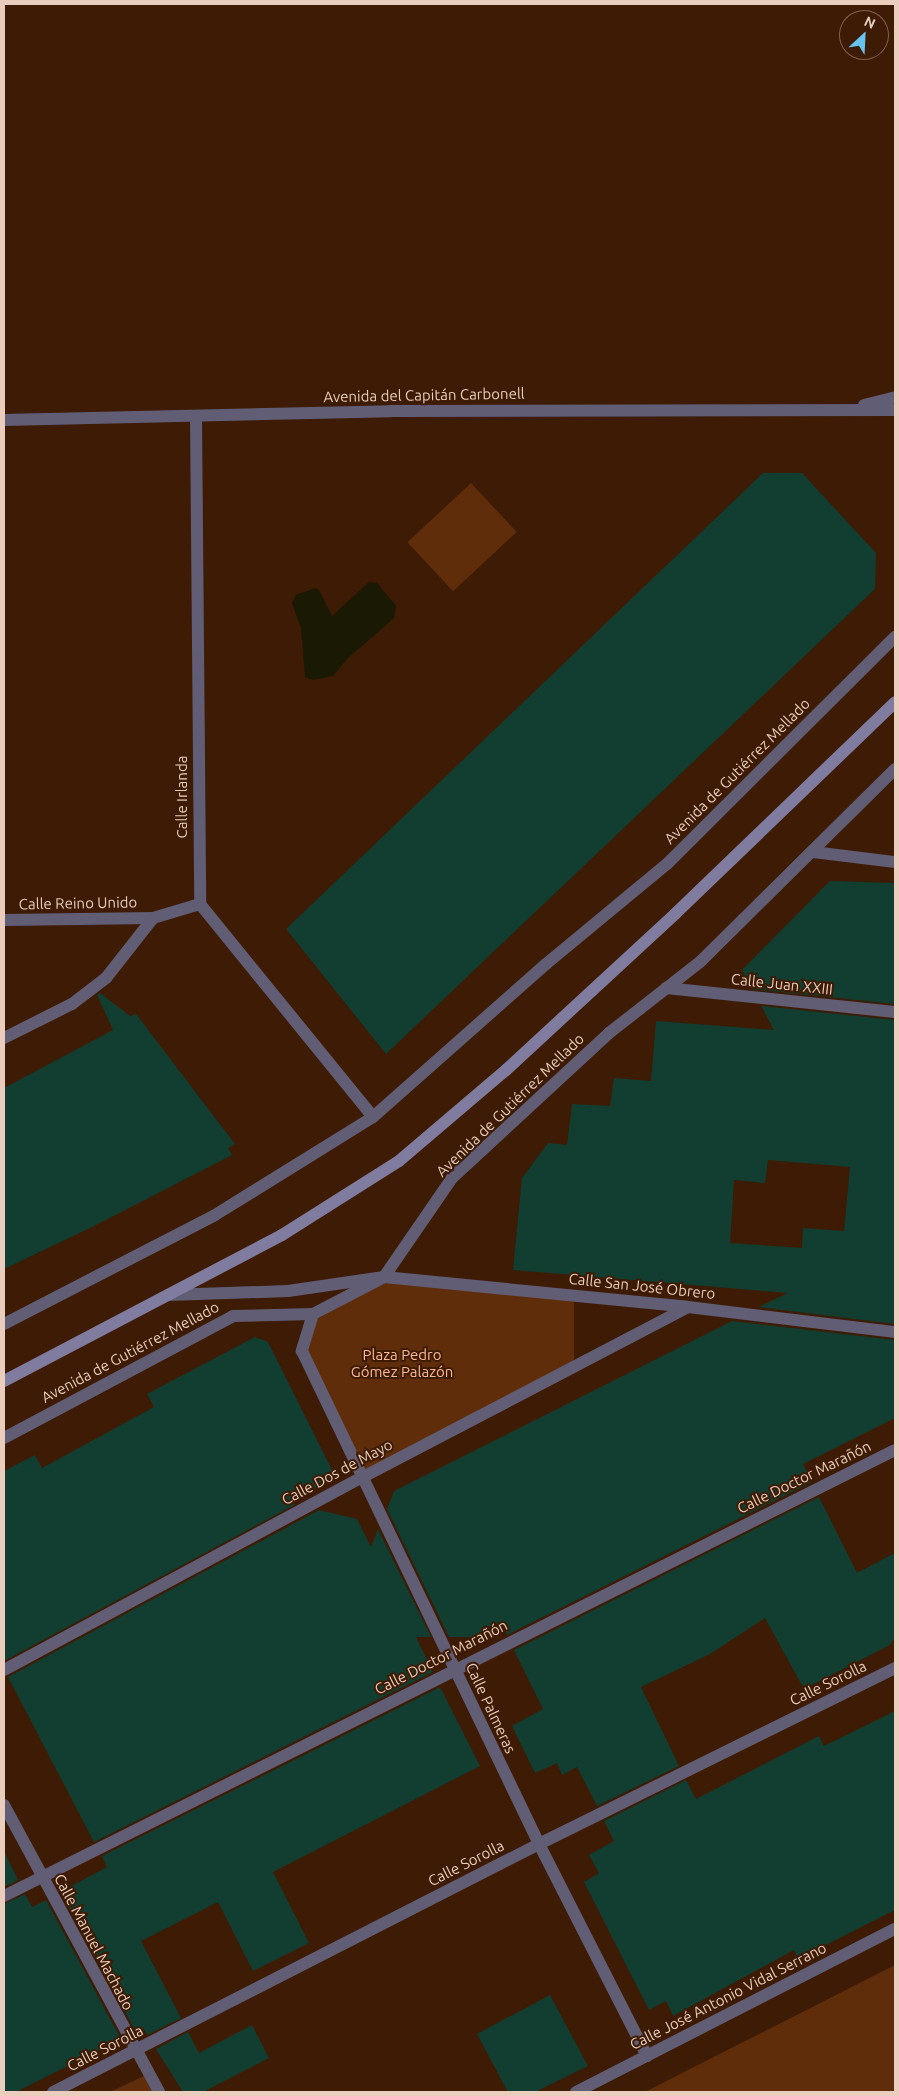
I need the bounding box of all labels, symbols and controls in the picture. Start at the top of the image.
north arrow [839,10,889,60]
text: N [862,13,878,32]
street label: Avenida del Capitán Carbonell [323,384,525,406]
street label: Avenida de Gutiérrez Mellado [660,694,814,848]
street label: Calle Irlanda [173,756,191,838]
street label: Calle Reino Unido [19,893,137,913]
street label: Calle Juan XXIII [730,970,834,998]
street label: Avenida de Gutiérrez Mellado [432,1030,588,1180]
street label: Calle San José Obrero [568,1269,716,1303]
street label: Avenida de Gutiérrez Mellado [38,1297,222,1407]
park label: Plaza Pedro Gómez Palazón [351,1345,453,1380]
street label: Calle Dos de Mayo [278,1435,396,1509]
street label: Calle Doctor Marañón [734,1437,874,1517]
street label: Calle Doctor Marañón [372,1616,510,1698]
street label: Calle Sorolla [787,1657,869,1709]
street label: Calle Palmeras [462,1660,520,1756]
street label: Calle Sorolla [425,1836,507,1890]
street label: Calle Manuel Machado [50,1871,138,2013]
street label: Calle José Antonio Vidal Serrano [627,1938,829,2054]
street label: Calle Sorolla [64,2021,146,2075]

